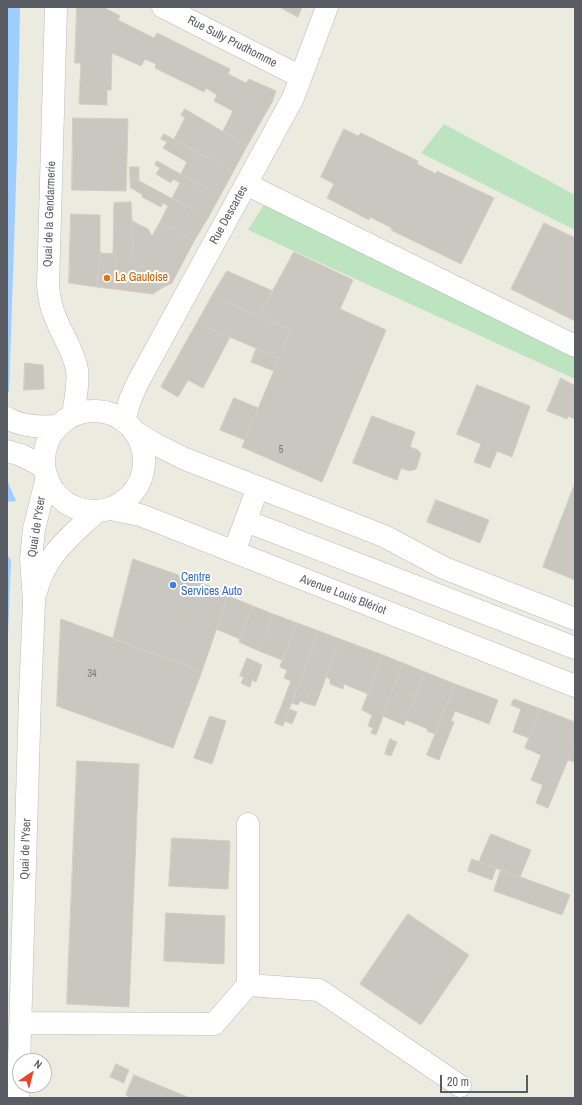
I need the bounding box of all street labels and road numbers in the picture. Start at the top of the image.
street label: Rue Sully Prudhomme [185,13,279,71]
street label: Quai de la Gendarmerie [41,161,59,267]
street label: Rue Descartes [207,183,251,247]
street label: Quai de l'Yser [25,496,49,558]
street label: Avenue Louis Blériot [298,572,388,618]
street label: Quai de l'Yser [18,818,34,880]

